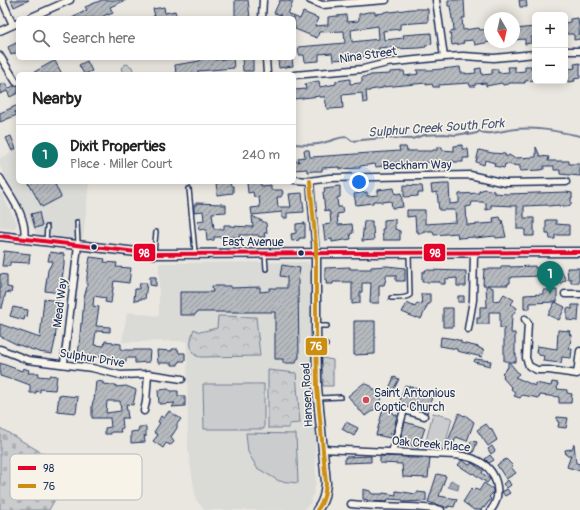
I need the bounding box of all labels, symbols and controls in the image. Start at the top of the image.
north arrow [484,12,520,48]
map controls [532,12,568,84]
button: + [532,12,568,48]
search box [16,16,296,60]
icon: search [30,27,52,49]
text: Search here [62,29,135,48]
street label: Nina Street [338,44,398,67]
button: − [532,48,568,84]
text: Nearby [32,88,81,109]
water label: Sulphur Creek South Fork [367,115,506,141]
text: Dixit Properties [70,137,165,156]
text: 1 [42,147,48,163]
text: 240 m [242,147,280,163]
text: Place · Miller Court [70,156,172,172]
street label: Beckham Way [382,157,452,174]
your location [349,172,369,192]
street label: East Avenue [222,235,284,250]
unlabelled marker [89,242,99,252]
line badge: 98 [133,243,156,262]
line badge: 98 [423,243,446,262]
text: 98 [138,247,150,260]
text: 98 [429,247,441,260]
unlabelled marker [296,248,306,258]
pin: 1 [537,261,563,294]
street label: Mead Way [50,278,71,329]
line badge: 76 [305,337,328,356]
text: 76 [310,340,323,353]
street label: Sulphur Drive [58,346,126,371]
street label: Hansen Road [298,362,317,428]
place label: Saint Antonious Coptic Church [374,386,456,415]
marker: Saint Antonious Coptic Church [361,395,371,405]
street label: Oak Creek Place [391,434,471,455]
legend [10,454,142,500]
text: 98 [43,462,55,475]
text: 76 [43,480,55,493]

